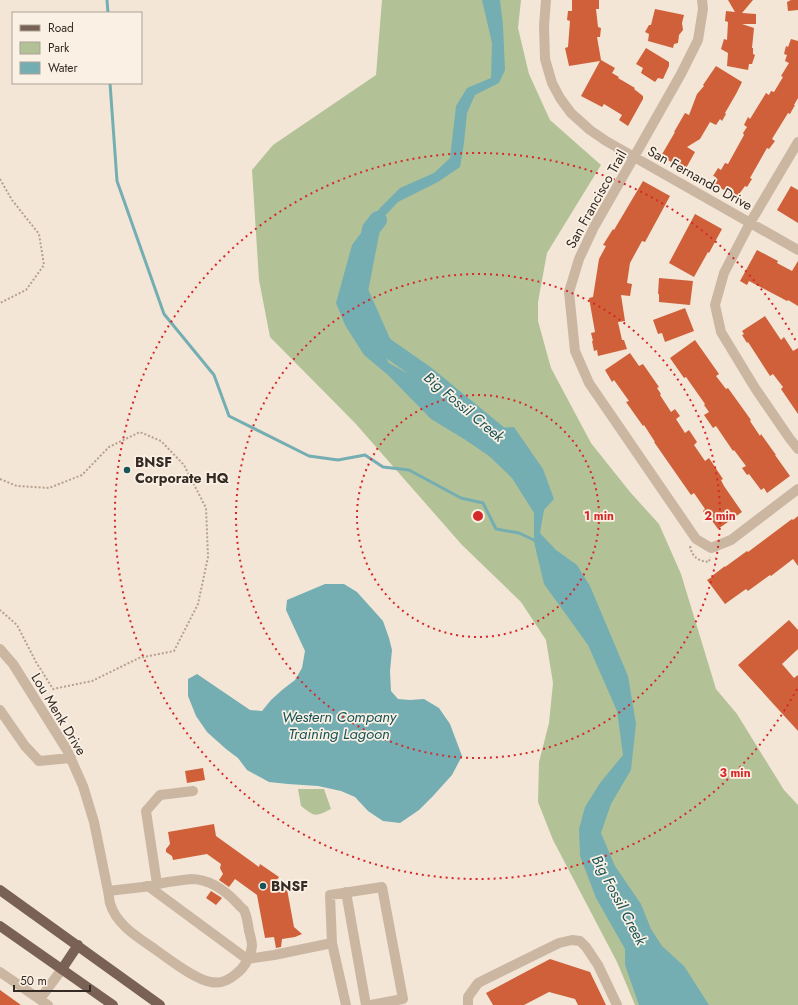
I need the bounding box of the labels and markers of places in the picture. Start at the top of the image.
place label: BNSF Corporate HQ [135,452,230,488]
marker: BNSF Corporate HQ [122,465,132,475]
centre of rings [471,509,485,523]
place label: BNSF [271,876,308,896]
marker: BNSF [258,881,268,891]

